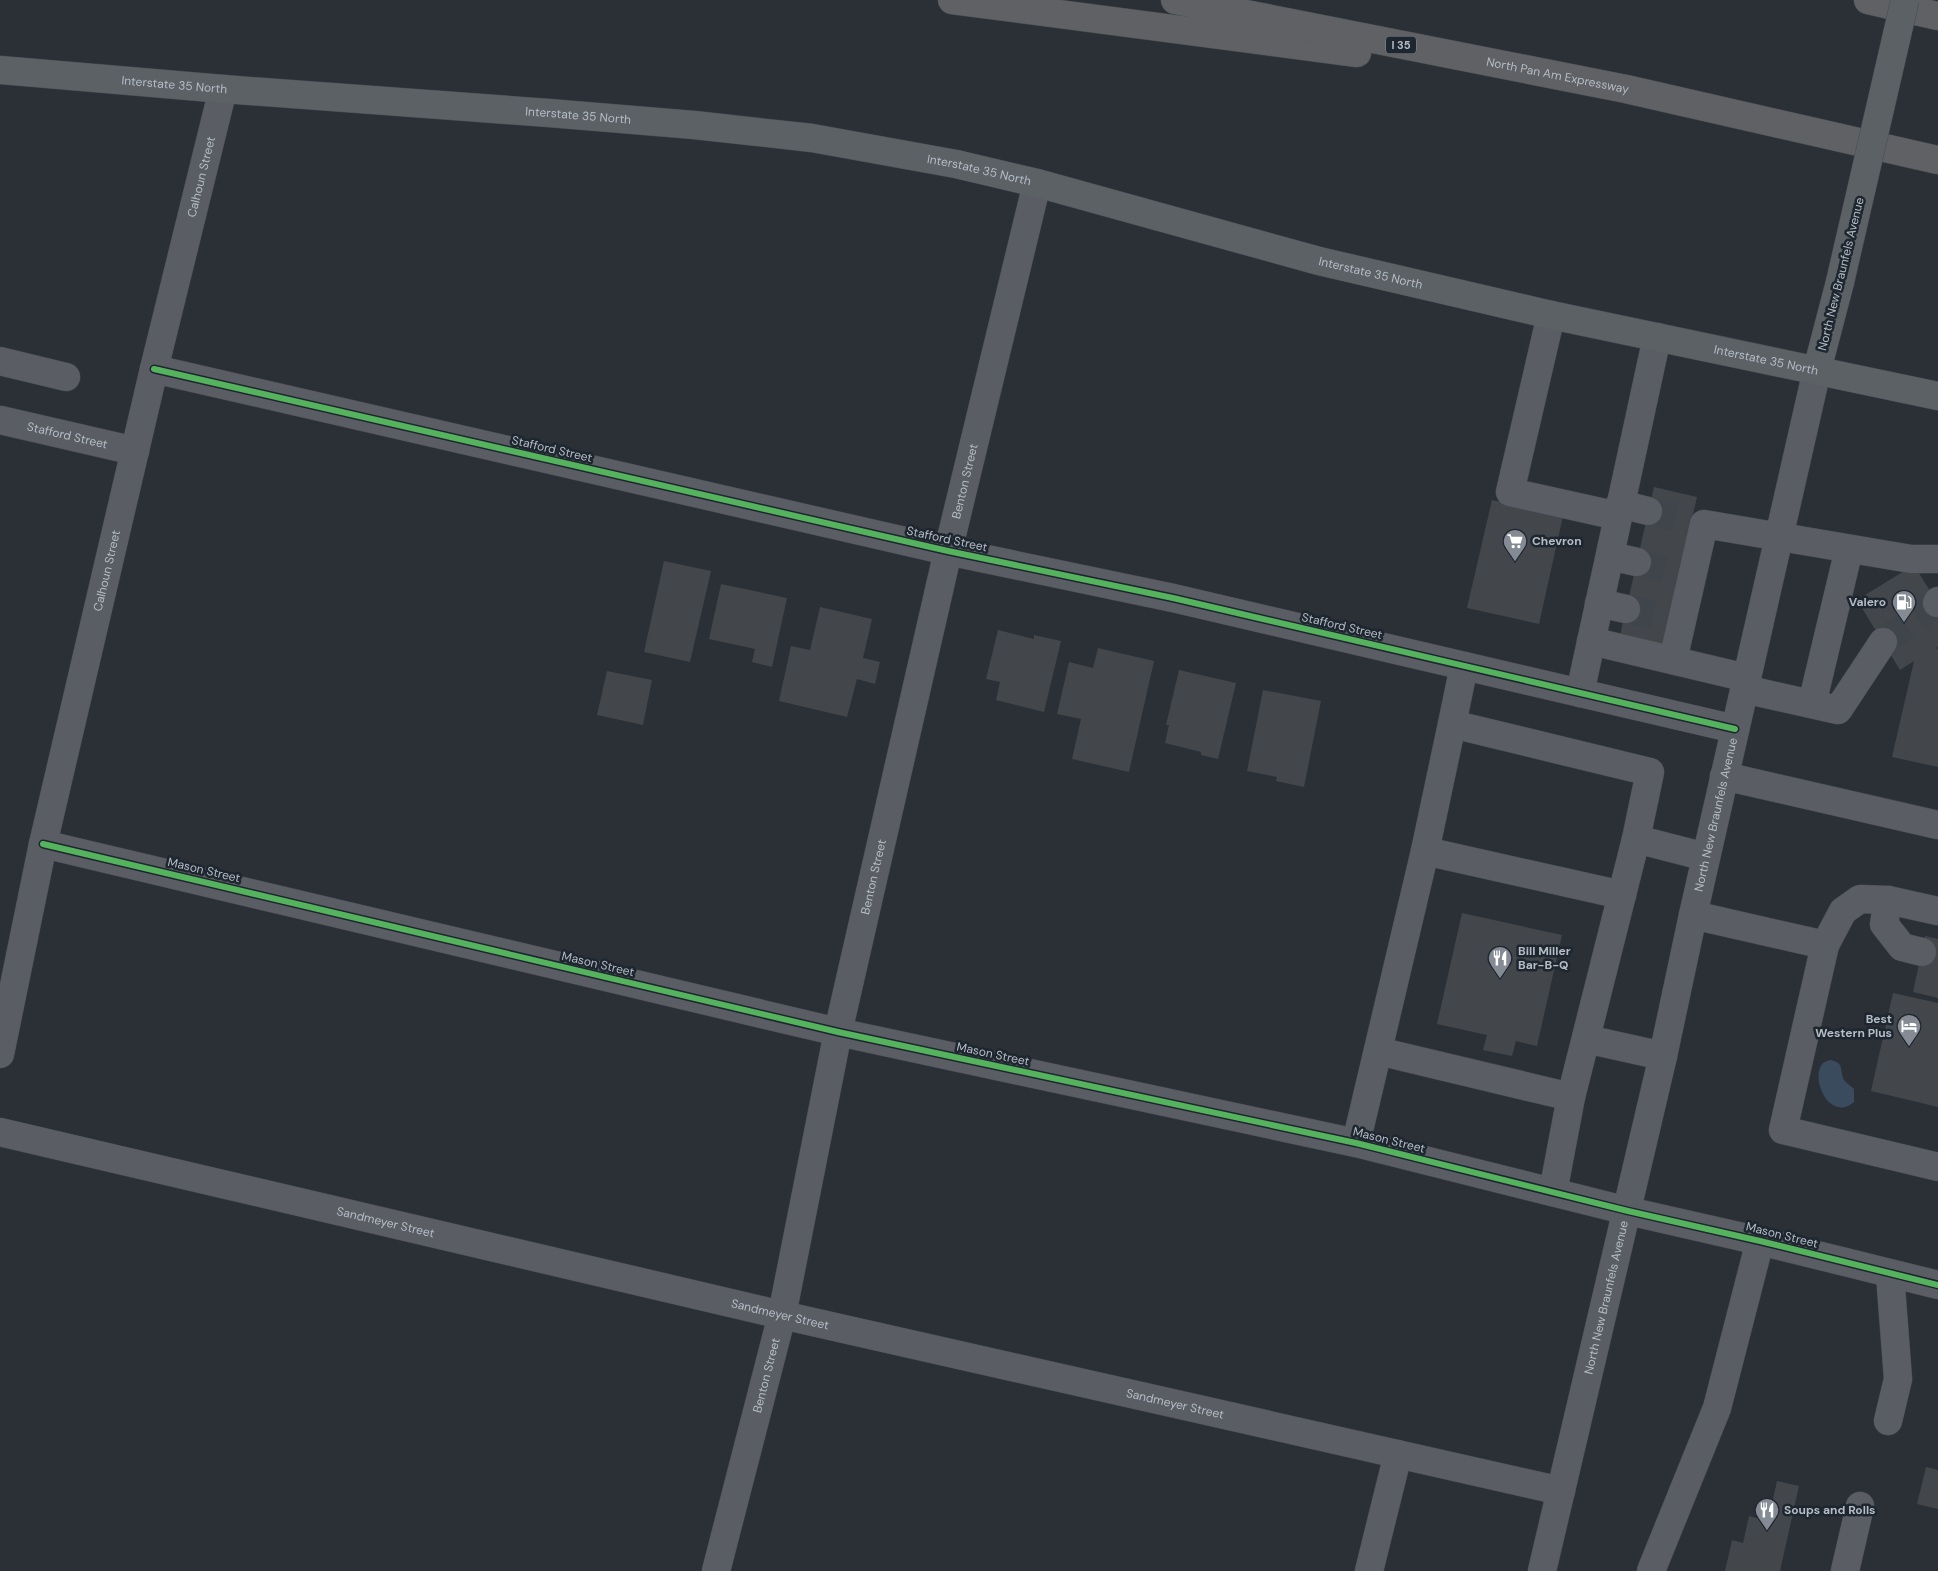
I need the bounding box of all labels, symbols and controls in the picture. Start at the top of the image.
road number: I 35 [1386,36,1416,54]
street label: North Pan Am Expressway [1485,54,1631,97]
street label: Interstate 35 North [121,72,228,97]
street label: Interstate 35 North [525,103,632,128]
street label: Calhoun Street [184,134,219,219]
street label: Interstate 35 North [926,151,1033,189]
street label: North New Braunfels Avenue [1814,196,1868,352]
street label: Interstate 35 North [1317,253,1424,293]
street label: Interstate 35 North [1713,341,1820,379]
street label: Stafford Street [25,418,109,453]
street label: Stafford Street [510,432,594,466]
street label: Benton Street [948,442,982,520]
street label: Stafford Street [905,523,989,555]
street label: Calhoun Street [90,528,124,613]
supermarket icon: Chevron [1502,528,1528,562]
place label: Chevron [1532,533,1582,549]
fuel station icon: Valero [1891,589,1917,623]
place label: Valero [1849,594,1886,610]
street label: Stafford Street [1300,609,1384,643]
street label: North New Braunfels Avenue [1691,736,1741,893]
street label: Benton Street [857,837,890,916]
street label: Mason Street [166,854,242,886]
place label: Bill Miller Bar-B-Q [1518,943,1571,973]
restaurant icon: Bill Miller Bar-B-Q [1487,945,1513,979]
street label: Mason Street [560,948,636,980]
place label: Best Western Plus [1815,1011,1892,1041]
hotel icon: Best Western Plus [1896,1013,1922,1047]
street label: Mason Street [955,1038,1031,1070]
street label: Mason Street [1351,1123,1427,1157]
street label: Sandmeyer Street [335,1203,436,1241]
street label: Mason Street [1744,1218,1820,1252]
street label: North New Braunfels Avenue [1580,1219,1632,1376]
street label: Sandmeyer Street [729,1295,831,1333]
street label: Benton Street [749,1336,784,1415]
street label: Sandmeyer Street [1124,1385,1226,1423]
restaurant icon: Soups and Rolls [1754,1497,1780,1531]
place label: Soups and Rolls [1784,1502,1875,1518]

